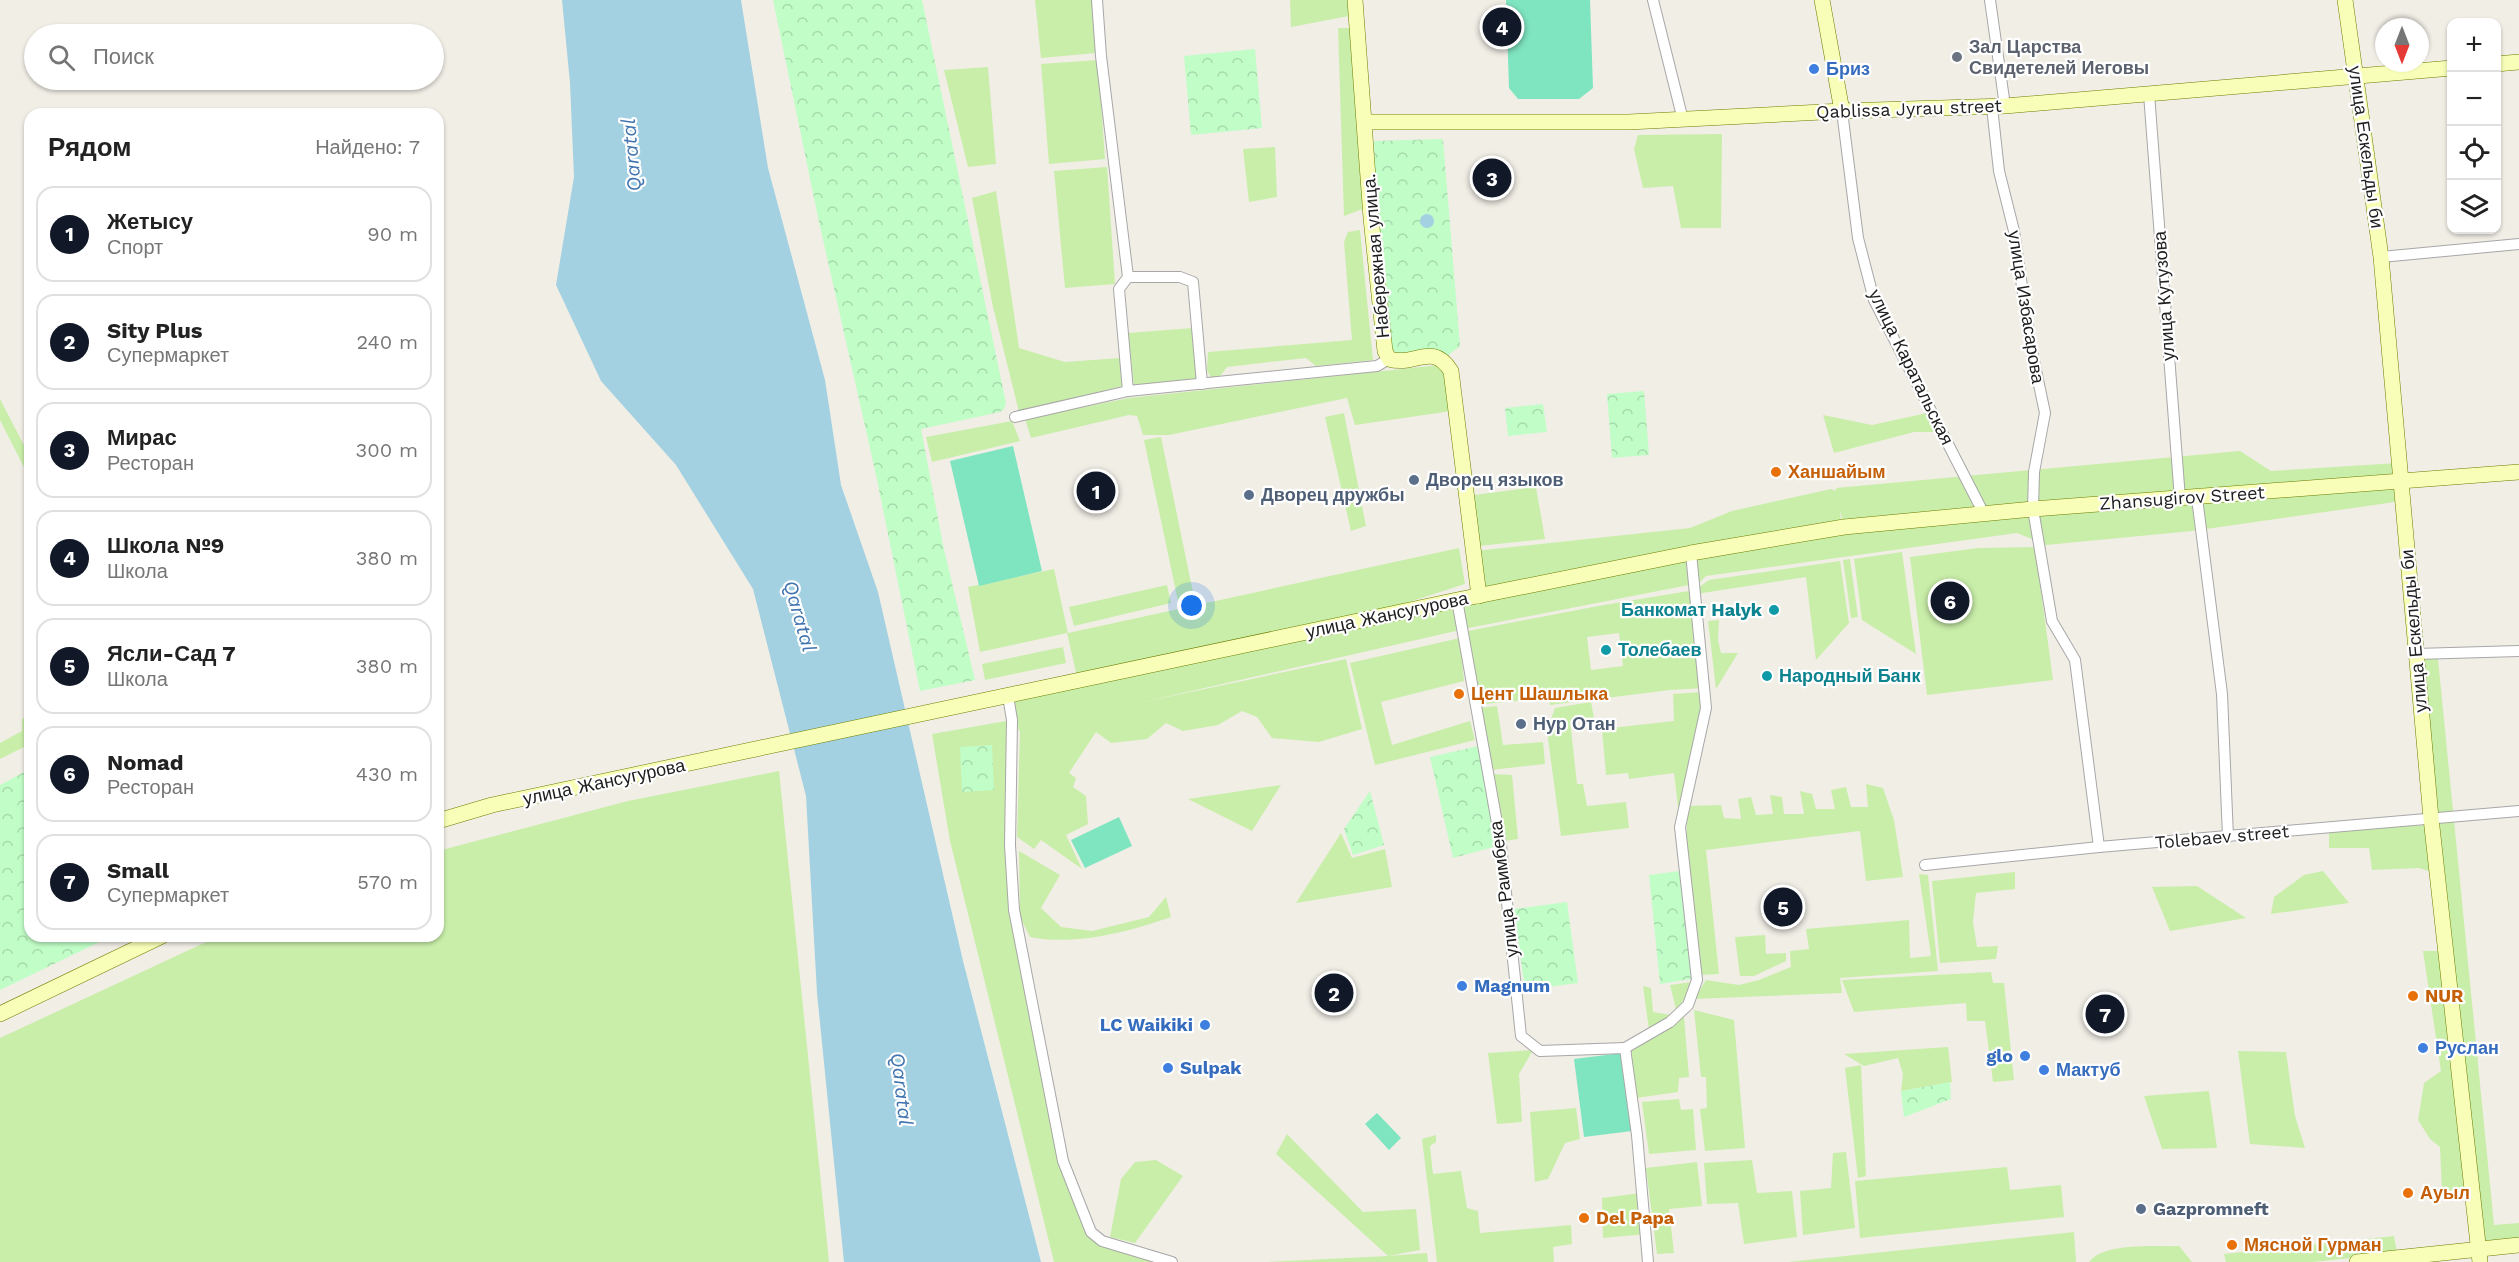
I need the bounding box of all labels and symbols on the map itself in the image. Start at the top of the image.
pin: 4 [1482,4,1522,50]
north arrow [2375,18,2429,72]
place label: Зал Царства Свидетелей Иеговы [1969,36,2149,78]
marker: Зал Царства Свидетелей Иеговы [1950,50,1964,64]
place label: Бриз [1826,58,1870,79]
marker: Бриз [1807,62,1821,76]
street label: улица Ескельды би [2345,64,2388,229]
street label: Qablissa Jyrau street [1816,95,2003,122]
water label: Qaratal [616,117,646,193]
pin: 3 [1472,156,1512,201]
street label: Набережная улица. [1358,173,1393,339]
street label: улица Избасарова [2004,229,2049,386]
street label: улица Кутузова [2148,229,2179,362]
street label: улица Каратальская [1865,285,1958,448]
place label: Ханшайым [1788,461,1886,482]
marker: Ханшайым [1769,465,1783,479]
pin: 1 [1076,468,1116,514]
place label: Дворец языков [1426,469,1564,490]
marker: Дворец языков [1407,473,1421,487]
street label: Zhansugirov Street [2099,481,2266,514]
place label: Дворец дружбы [1261,484,1405,505]
marker: Дворец дружбы [1242,488,1256,502]
street label: улица Ескельды би [2396,549,2431,714]
water label: Qaratal [778,577,822,655]
pin: 6 [1930,578,1970,624]
street label: улица Жансугурова [1304,587,1471,642]
your location [1177,591,1206,620]
place label: Банкомат Halyk [1621,599,1763,620]
marker: Банкомат Halyk [1767,603,1781,617]
place label: Толебаев [1618,639,1702,660]
marker: Толебаев [1599,643,1613,657]
place label: Народный Банк [1779,665,1921,686]
marker: Народный Банк [1760,669,1774,683]
place label: Цент Шашлыка [1471,683,1609,704]
marker: Цент Шашлыка [1452,687,1466,701]
place label: Нур Отан [1533,713,1616,734]
marker: Нур Отан [1514,717,1528,731]
street label: улица Жансугурова [521,754,688,809]
street label: улица Раимбека [1485,818,1522,959]
street label: Tolebaev street [2154,820,2290,853]
pin: 5 [1764,884,1802,930]
pin: 2 [1314,970,1354,1016]
place label: Magnum [1474,975,1550,996]
marker: Magnum [1455,979,1469,993]
place label: NUR [2425,985,2464,1006]
marker: NUR [2406,989,2420,1003]
pin: 7 [2086,992,2124,1036]
place label: LC Waikiki [1100,1014,1193,1035]
marker: LC Waikiki [1198,1018,1212,1032]
place label: Руслан [2435,1037,2499,1058]
marker: Руслан [2416,1041,2430,1055]
place label: glo [1986,1045,2013,1066]
marker: glo [2018,1049,2032,1063]
water label: Qaratal [886,1051,918,1127]
place label: Sulpak [1180,1057,1242,1078]
place label: Мактуб [2056,1059,2121,1080]
marker: Sulpak [1161,1061,1175,1075]
marker: Мактуб [2037,1063,2051,1077]
place label: Ауыл [2420,1182,2470,1203]
marker: Ауыл [2401,1186,2415,1200]
place label: Gazpromneft [2153,1198,2269,1219]
marker: Gazpromneft [2134,1202,2148,1216]
place label: Del Papa [1596,1207,1675,1228]
marker: Del Papa [1577,1211,1591,1225]
place label: Мясной Гурман [2244,1234,2382,1255]
marker: Мясной Гурман [2225,1238,2239,1252]

